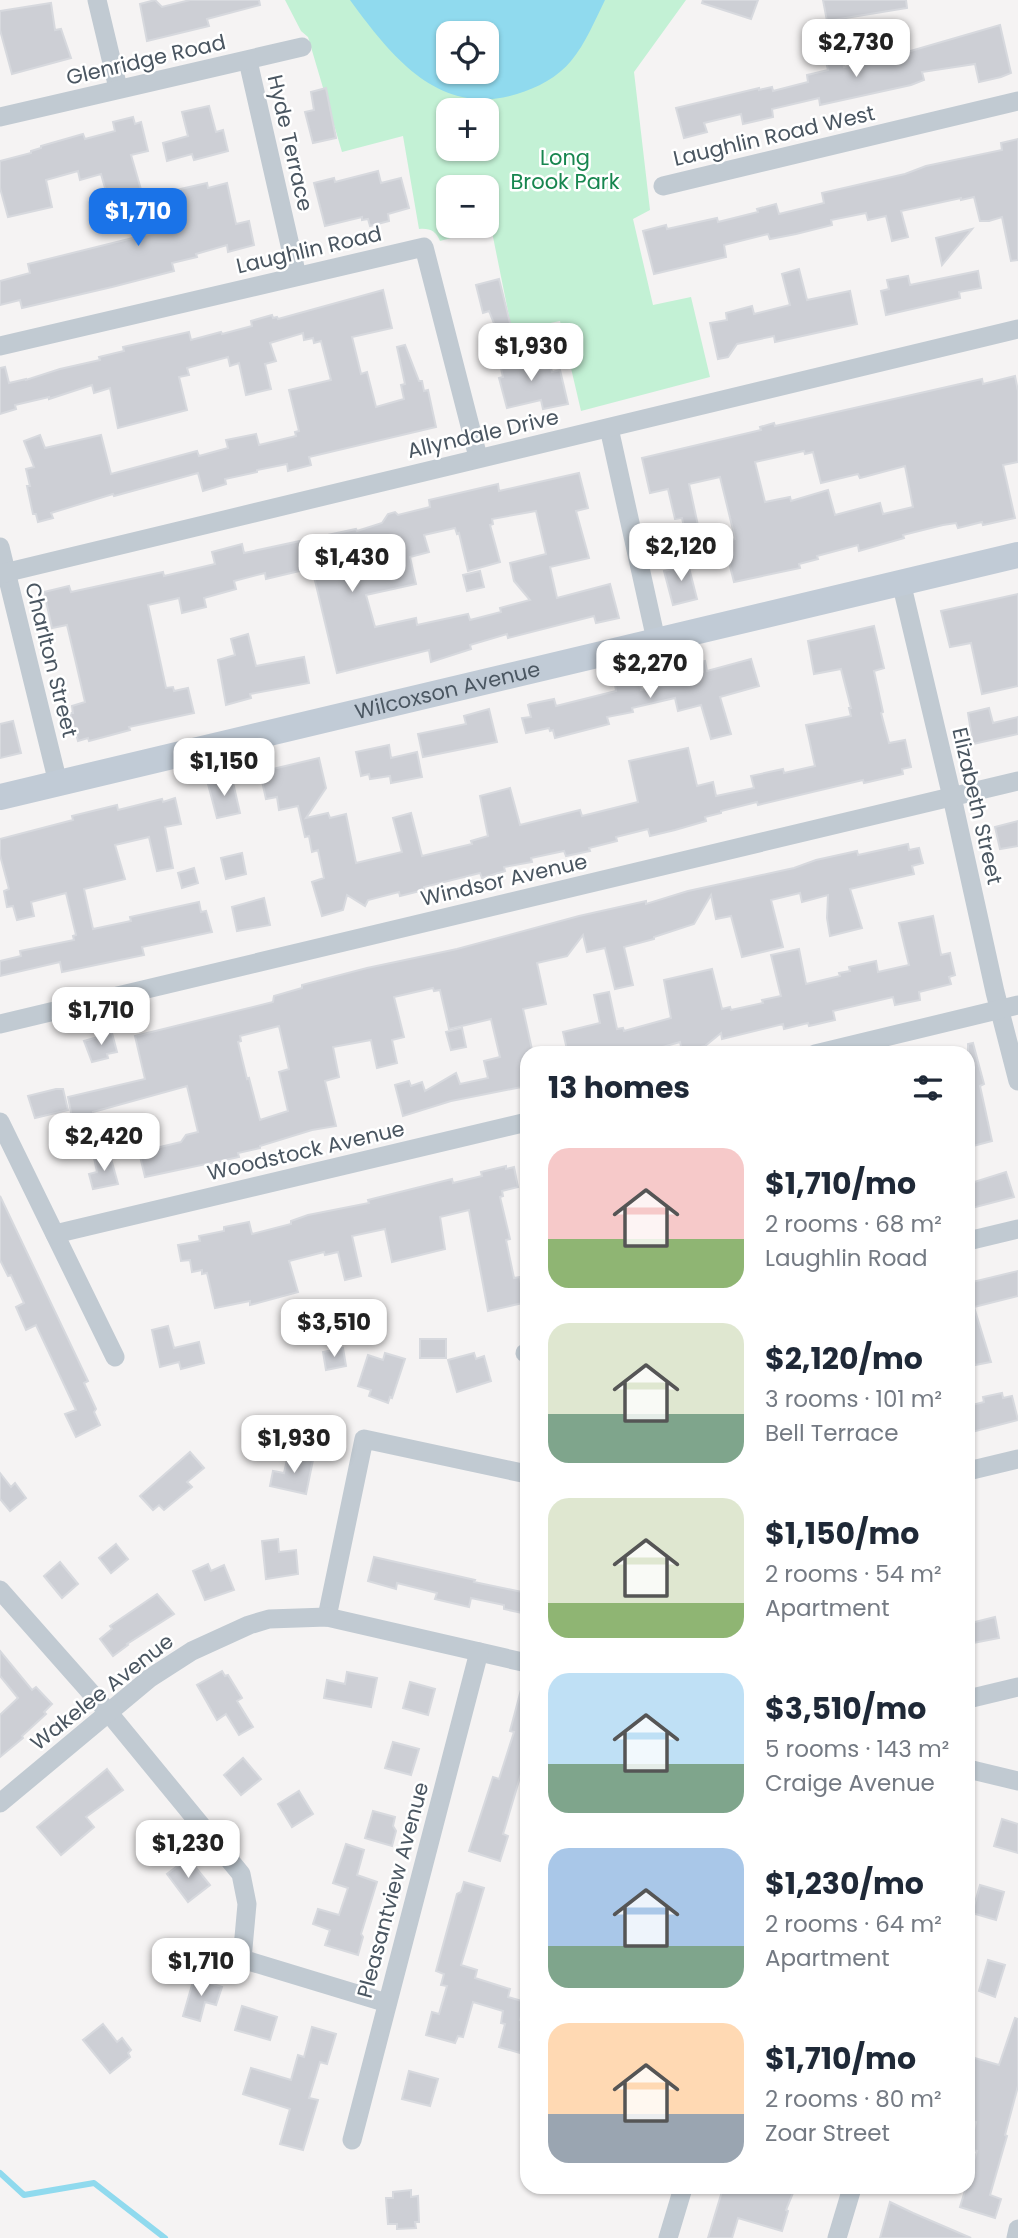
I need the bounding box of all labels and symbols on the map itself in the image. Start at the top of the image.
pin: $2,730 [799,20,913,79]
street label: Glenridge Road [63,27,228,92]
street label: Hyde Terrace [261,72,320,214]
street label: Laughlin Road West [670,98,878,173]
park label: Long Brook Park [510,143,620,196]
pin: $1,710 [81,188,195,248]
street label: Laughlin Road [233,219,384,280]
pin: $1,930 [474,324,588,383]
street label: Allyndale Drive [404,402,561,465]
pin: $2,120 [624,524,738,583]
pin: $1,430 [295,534,409,594]
street label: Charlton Street [18,579,85,740]
pin: $2,270 [593,640,707,700]
street label: Wilcoxson Avenue [352,654,543,726]
street label: Elizabeth Street [945,725,1010,887]
pin: $1,150 [167,738,281,798]
street label: Windsor Avenue [418,846,590,913]
pin: $1,710 [44,988,158,1047]
pin: $2,420 [47,1114,161,1173]
street label: Woodstock Avenue [204,1114,407,1187]
pin: $3,510 [277,1300,391,1359]
pin: $1,930 [237,1416,351,1475]
street label: Wakelee Avenue [24,1627,179,1757]
street label: Pleasantview Avenue [350,1779,435,2001]
pin: $1,230 [131,1820,245,1880]
pin: $1,710 [144,1938,258,1998]

